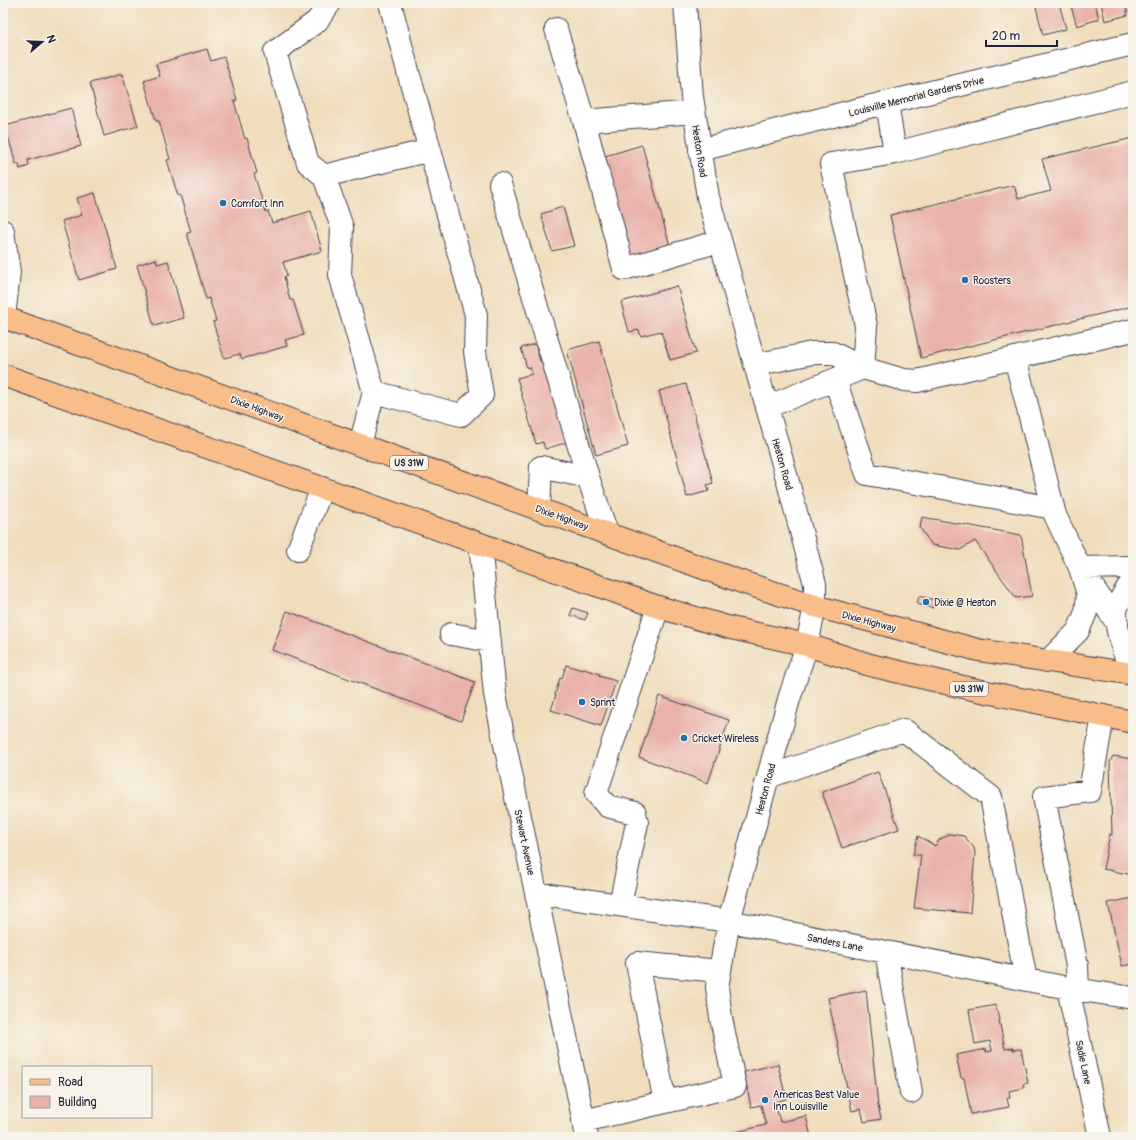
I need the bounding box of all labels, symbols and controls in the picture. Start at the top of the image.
north arrow [22,22,62,62]
scale bar [986,22,1057,48]
text: 20 m [992,29,1021,44]
text: N [44,33,59,45]
street label: Louisville Memorial Gardens Drive [847,74,985,120]
street label: Heaton Road [689,124,709,178]
marker: Comfort Inn [218,198,228,208]
place label: Comfort Inn [231,198,284,210]
marker: Roosters [960,275,970,285]
place label: Roosters [973,275,1012,287]
street label: Dixie Highway [229,394,285,424]
street label: Heaton Road [769,437,795,492]
road number: US 31W [390,456,428,470]
street label: Dixie Highway [534,503,590,533]
marker: Dixie @ Heaton [921,597,931,607]
place label: Dixie @ Heaton [934,597,997,609]
street label: Dixie Highway [840,609,898,635]
road number: US 31W [950,682,988,696]
marker: Sprint [577,697,587,707]
place label: Sprint [590,697,616,709]
marker: Cricket Wireless [679,733,689,743]
place label: Cricket Wireless [692,733,759,745]
street label: Heaton Road [753,762,779,816]
street label: Stewart Avenue [511,808,537,876]
street label: Sanders Lane [806,932,864,954]
street label: Sadie Lane [1072,1039,1094,1085]
legend [22,1066,152,1118]
text: Road [58,1075,83,1090]
place label: Americas Best Value Inn Louisville [773,1089,859,1113]
text: Building [58,1095,97,1110]
marker: Americas Best Value Inn Louisville [760,1095,770,1105]

